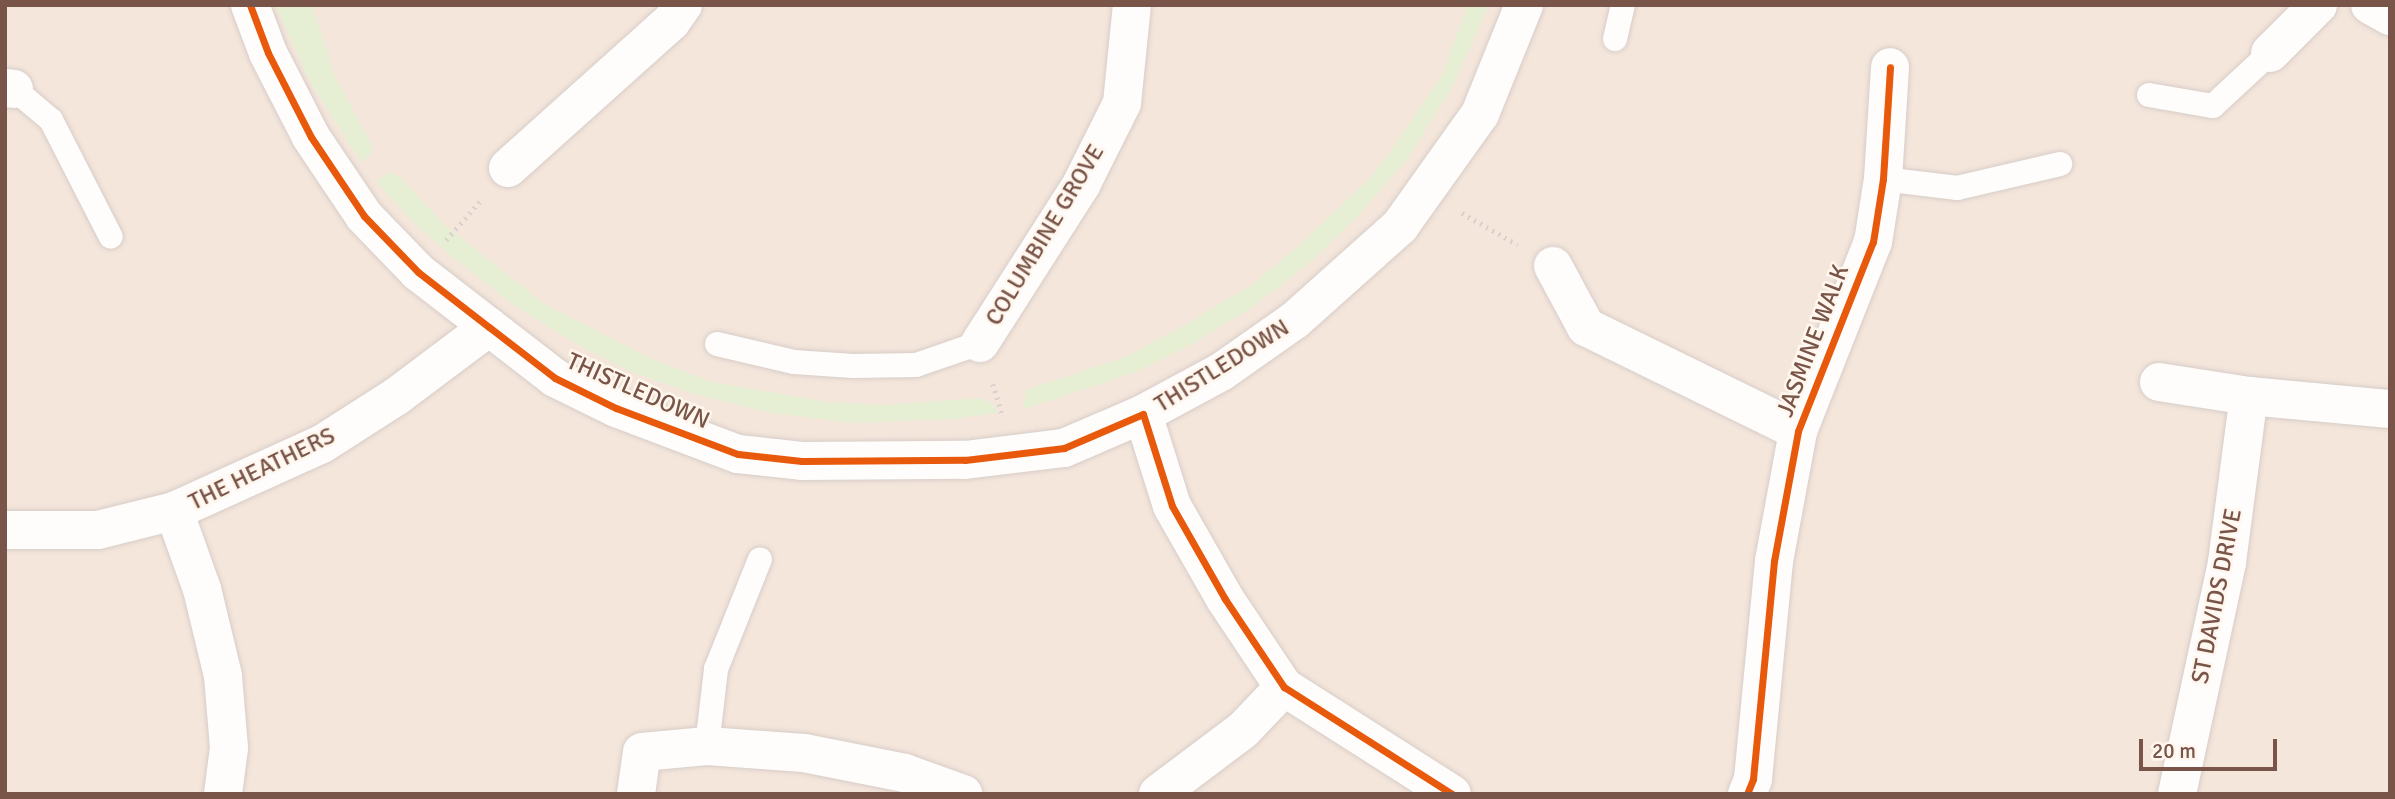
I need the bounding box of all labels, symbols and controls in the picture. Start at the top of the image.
street label: COLUMBINE GROVE [980,139,1110,331]
street label: JASMINE WALK [1771,261,1855,421]
street label: THISTLEDOWN [1149,313,1295,419]
street label: THISTLEDOWN [562,347,714,435]
street label: THE HEATHERS [184,421,340,517]
street label: ST DAVIDS DRIVE [2186,506,2248,686]
scale bar [2143,726,2281,770]
text: 20 m [2152,738,2196,764]

